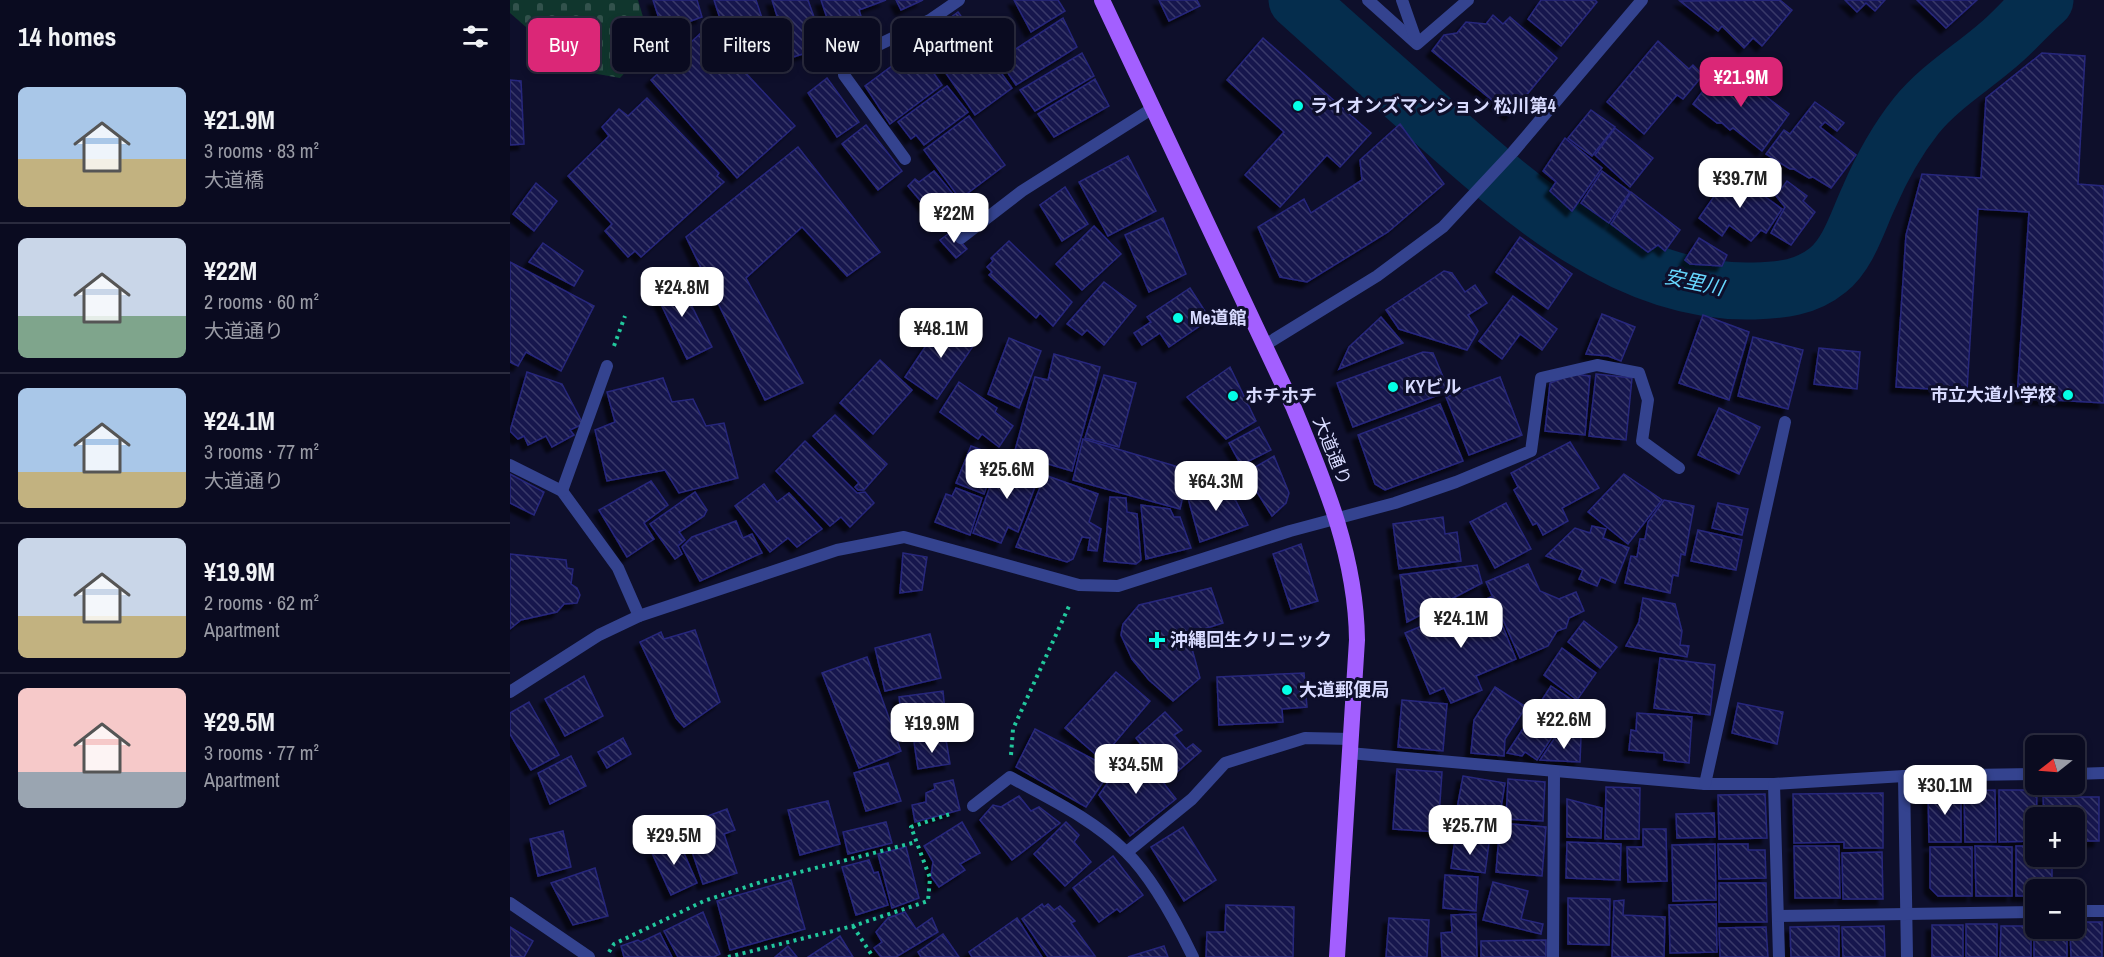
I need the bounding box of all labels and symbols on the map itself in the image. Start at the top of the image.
pin: ¥21.9M [1692,57,1790,108]
place label: ライオンズマンション 松川第4 [1310,93,1557,118]
marker: ライオンズマンション 松川第4 [1291,99,1305,113]
pin: ¥39.7M [1691,158,1789,209]
pin: ¥22M [918,193,990,244]
water label: 安里川 [1662,262,1728,301]
pin: ¥24.8M [633,267,731,318]
place label: Me道館 [1190,305,1247,330]
pin: ¥48.1M [892,308,990,359]
marker: Me道館 [1171,311,1185,325]
place label: KYビル [1405,374,1462,399]
marker: KYビル [1386,380,1400,394]
place label: 市立大道小学校 [1930,382,2056,407]
place label: ホチホチ [1245,383,1317,408]
marker: 市立大道小学校 [2061,388,2075,402]
marker: ホチホチ [1226,389,1240,403]
street label: 大道通り [1307,413,1358,489]
pin: ¥25.6M [958,449,1056,500]
pin: ¥64.3M [1167,461,1265,512]
pin: ¥24.1M [1412,598,1510,649]
place label: 沖縄回生クリニック [1170,627,1332,652]
marker: 沖縄回生クリニック [1148,631,1166,649]
place label: 大道郵便局 [1299,677,1389,702]
marker: 大道郵便局 [1280,683,1294,697]
pin: ¥22.6M [1515,699,1613,750]
pin: ¥19.9M [883,703,981,754]
north arrow [2025,735,2085,795]
pin: ¥34.5M [1087,744,1185,795]
pin: ¥30.1M [1896,765,1994,816]
pin: ¥25.7M [1421,805,1519,856]
pin: ¥29.5M [625,815,723,866]

